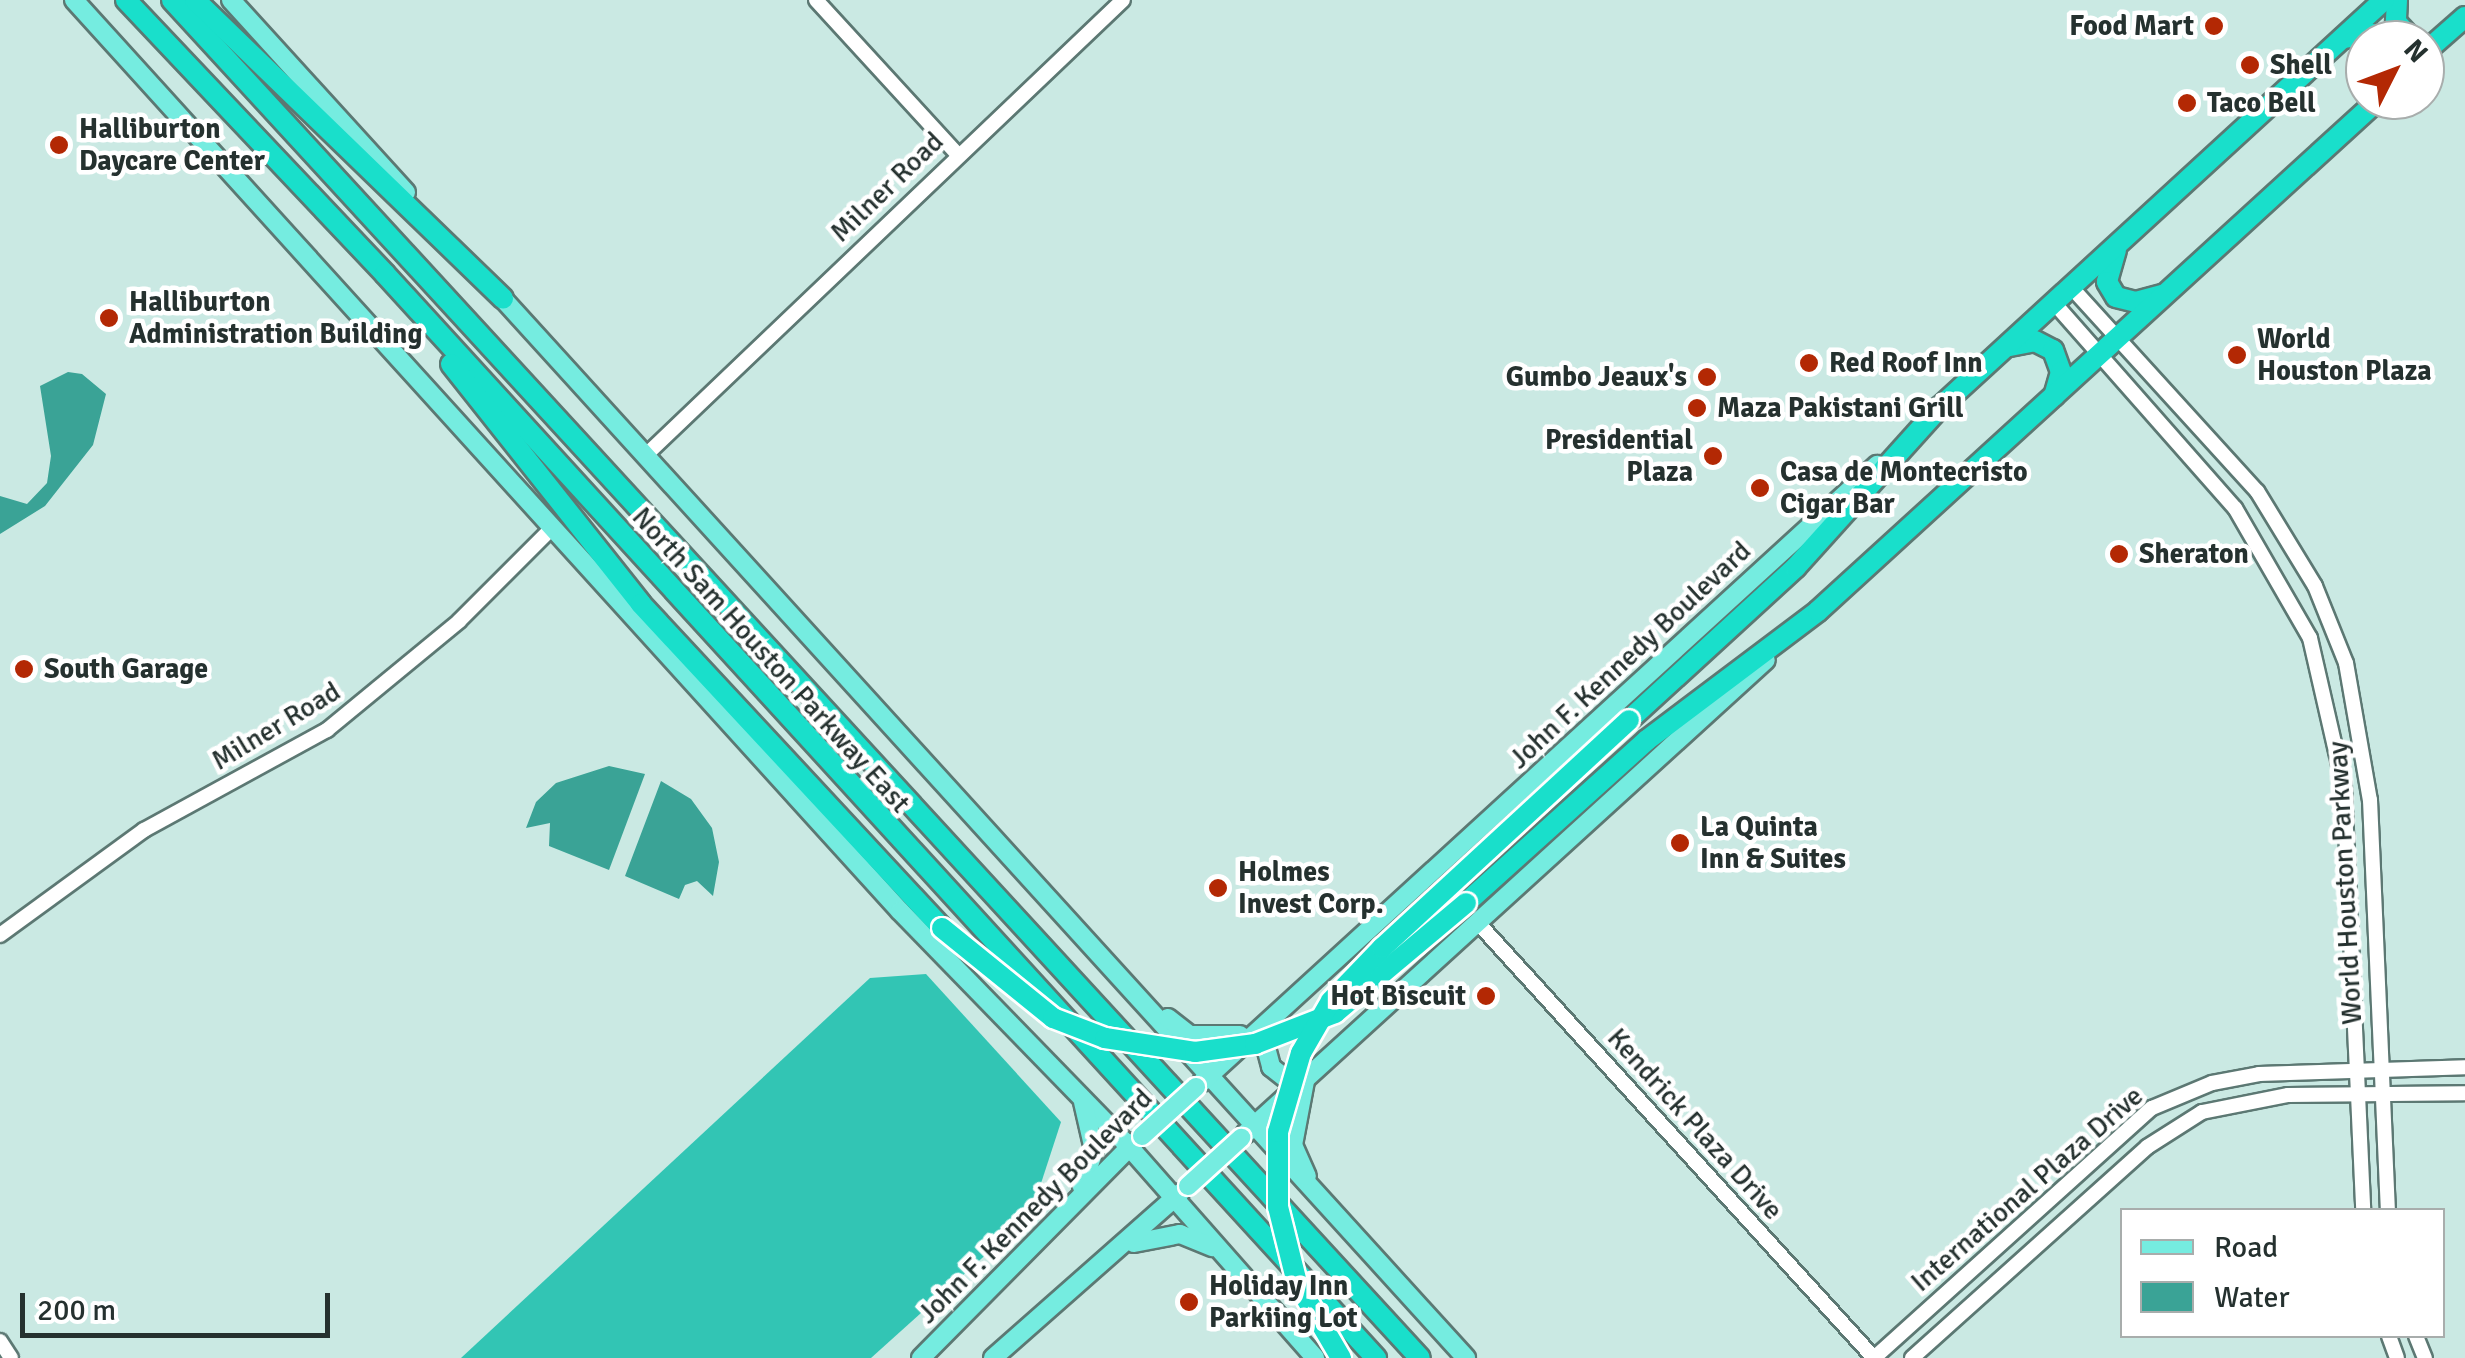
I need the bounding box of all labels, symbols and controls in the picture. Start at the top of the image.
place label: Food Mart [2069,9,2194,43]
marker: Food Mart [2203,15,2225,37]
north arrow [2345,20,2445,120]
text: N [2397,33,2435,70]
place label: Shell [2270,48,2332,82]
marker: Shell [2239,54,2261,76]
place label: Taco Bell [2207,86,2316,120]
marker: Taco Bell [2176,92,2198,114]
place label: Halliburton Daycare Center [79,112,265,178]
street label: Milner Road [824,125,950,249]
marker: Halliburton Daycare Center [48,134,70,156]
place label: Halliburton Administration Building [129,285,422,351]
marker: Halliburton Administration Building [98,307,120,329]
place label: World Houston Plaza [2257,322,2432,388]
marker: World Houston Plaza [2226,344,2248,366]
place label: Red Roof Inn [1829,346,1983,380]
marker: Red Roof Inn [1798,352,1820,374]
place label: Gumbo Jeaux's [1506,360,1687,394]
marker: Gumbo Jeaux's [1696,366,1718,388]
place label: Maza Pakistani Grill [1717,391,1964,425]
marker: Maza Pakistani Grill [1686,397,1708,419]
place label: Presidential Plaza [1545,423,1693,489]
marker: Presidential Plaza [1702,445,1724,467]
place label: Casa de Montecristo Cigar Bar [1780,455,2027,521]
marker: Casa de Montecristo Cigar Bar [1749,477,1771,499]
street label: North Sam Houston Parkway East [625,500,917,820]
street label: John F. Kennedy Boulevard [1502,534,1758,776]
place label: Sheraton [2139,537,2249,571]
marker: Sheraton [2108,543,2130,565]
place label: South Garage [44,652,208,686]
marker: South Garage [13,658,35,680]
street label: Milner Road [206,674,346,778]
street label: World Houston Parkway [2321,740,2369,1026]
place label: La Quinta Inn & Suites [1700,810,1846,876]
marker: La Quinta Inn & Suites [1669,832,1691,854]
place label: Holmes Invest Corp. [1238,855,1384,921]
marker: Holmes Invest Corp. [1207,877,1229,899]
place label: Hot Biscuit [1330,979,1466,1013]
marker: Hot Biscuit [1475,985,1497,1007]
street label: Kendrick Plaza Drive [1600,1021,1790,1227]
street label: International Plaza Drive [1904,1079,2150,1299]
street label: John F. Kennedy Boulevard [911,1082,1159,1330]
legend [2120,1208,2445,1338]
text: Road [2214,1229,2278,1266]
place label: Holiday Inn Parkiing Lot [1209,1269,1358,1335]
scale bar [25,1273,335,1335]
text: Water [2214,1279,2290,1316]
marker: Holiday Inn Parkiing Lot [1178,1291,1200,1313]
text: 200 m [37,1292,116,1329]

